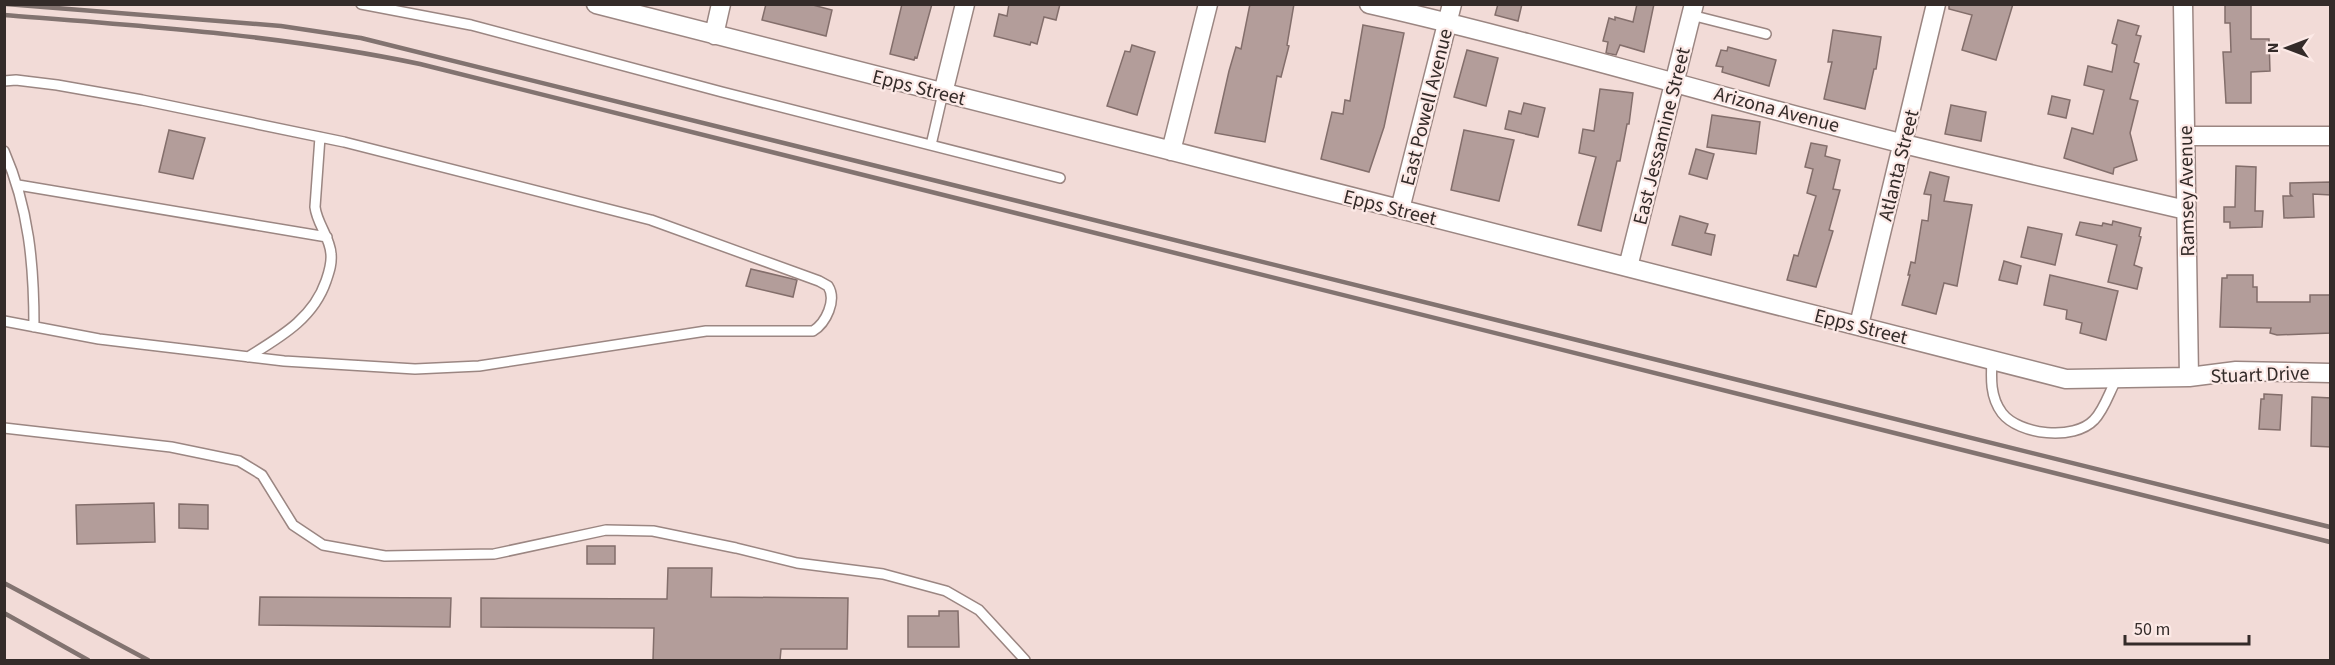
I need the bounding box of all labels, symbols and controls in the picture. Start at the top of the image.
north arrow [2257,18,2317,78]
street label: East Powell Avenue [1394,26,1460,189]
text: N [2262,43,2284,53]
street label: East Jessamine Street [1626,44,1698,228]
street label: Epps Street [869,63,969,113]
street label: Arizona Avenue [1711,80,1843,140]
street label: Atlanta Street [1872,106,1926,224]
street label: Ramsey Avenue [2172,125,2202,257]
street label: Epps Street [1340,183,1440,233]
street label: Epps Street [1811,302,1911,352]
street label: Stuart Drive [2210,359,2310,391]
scale bar [2125,608,2250,646]
text: 50 m [2134,617,2170,642]

